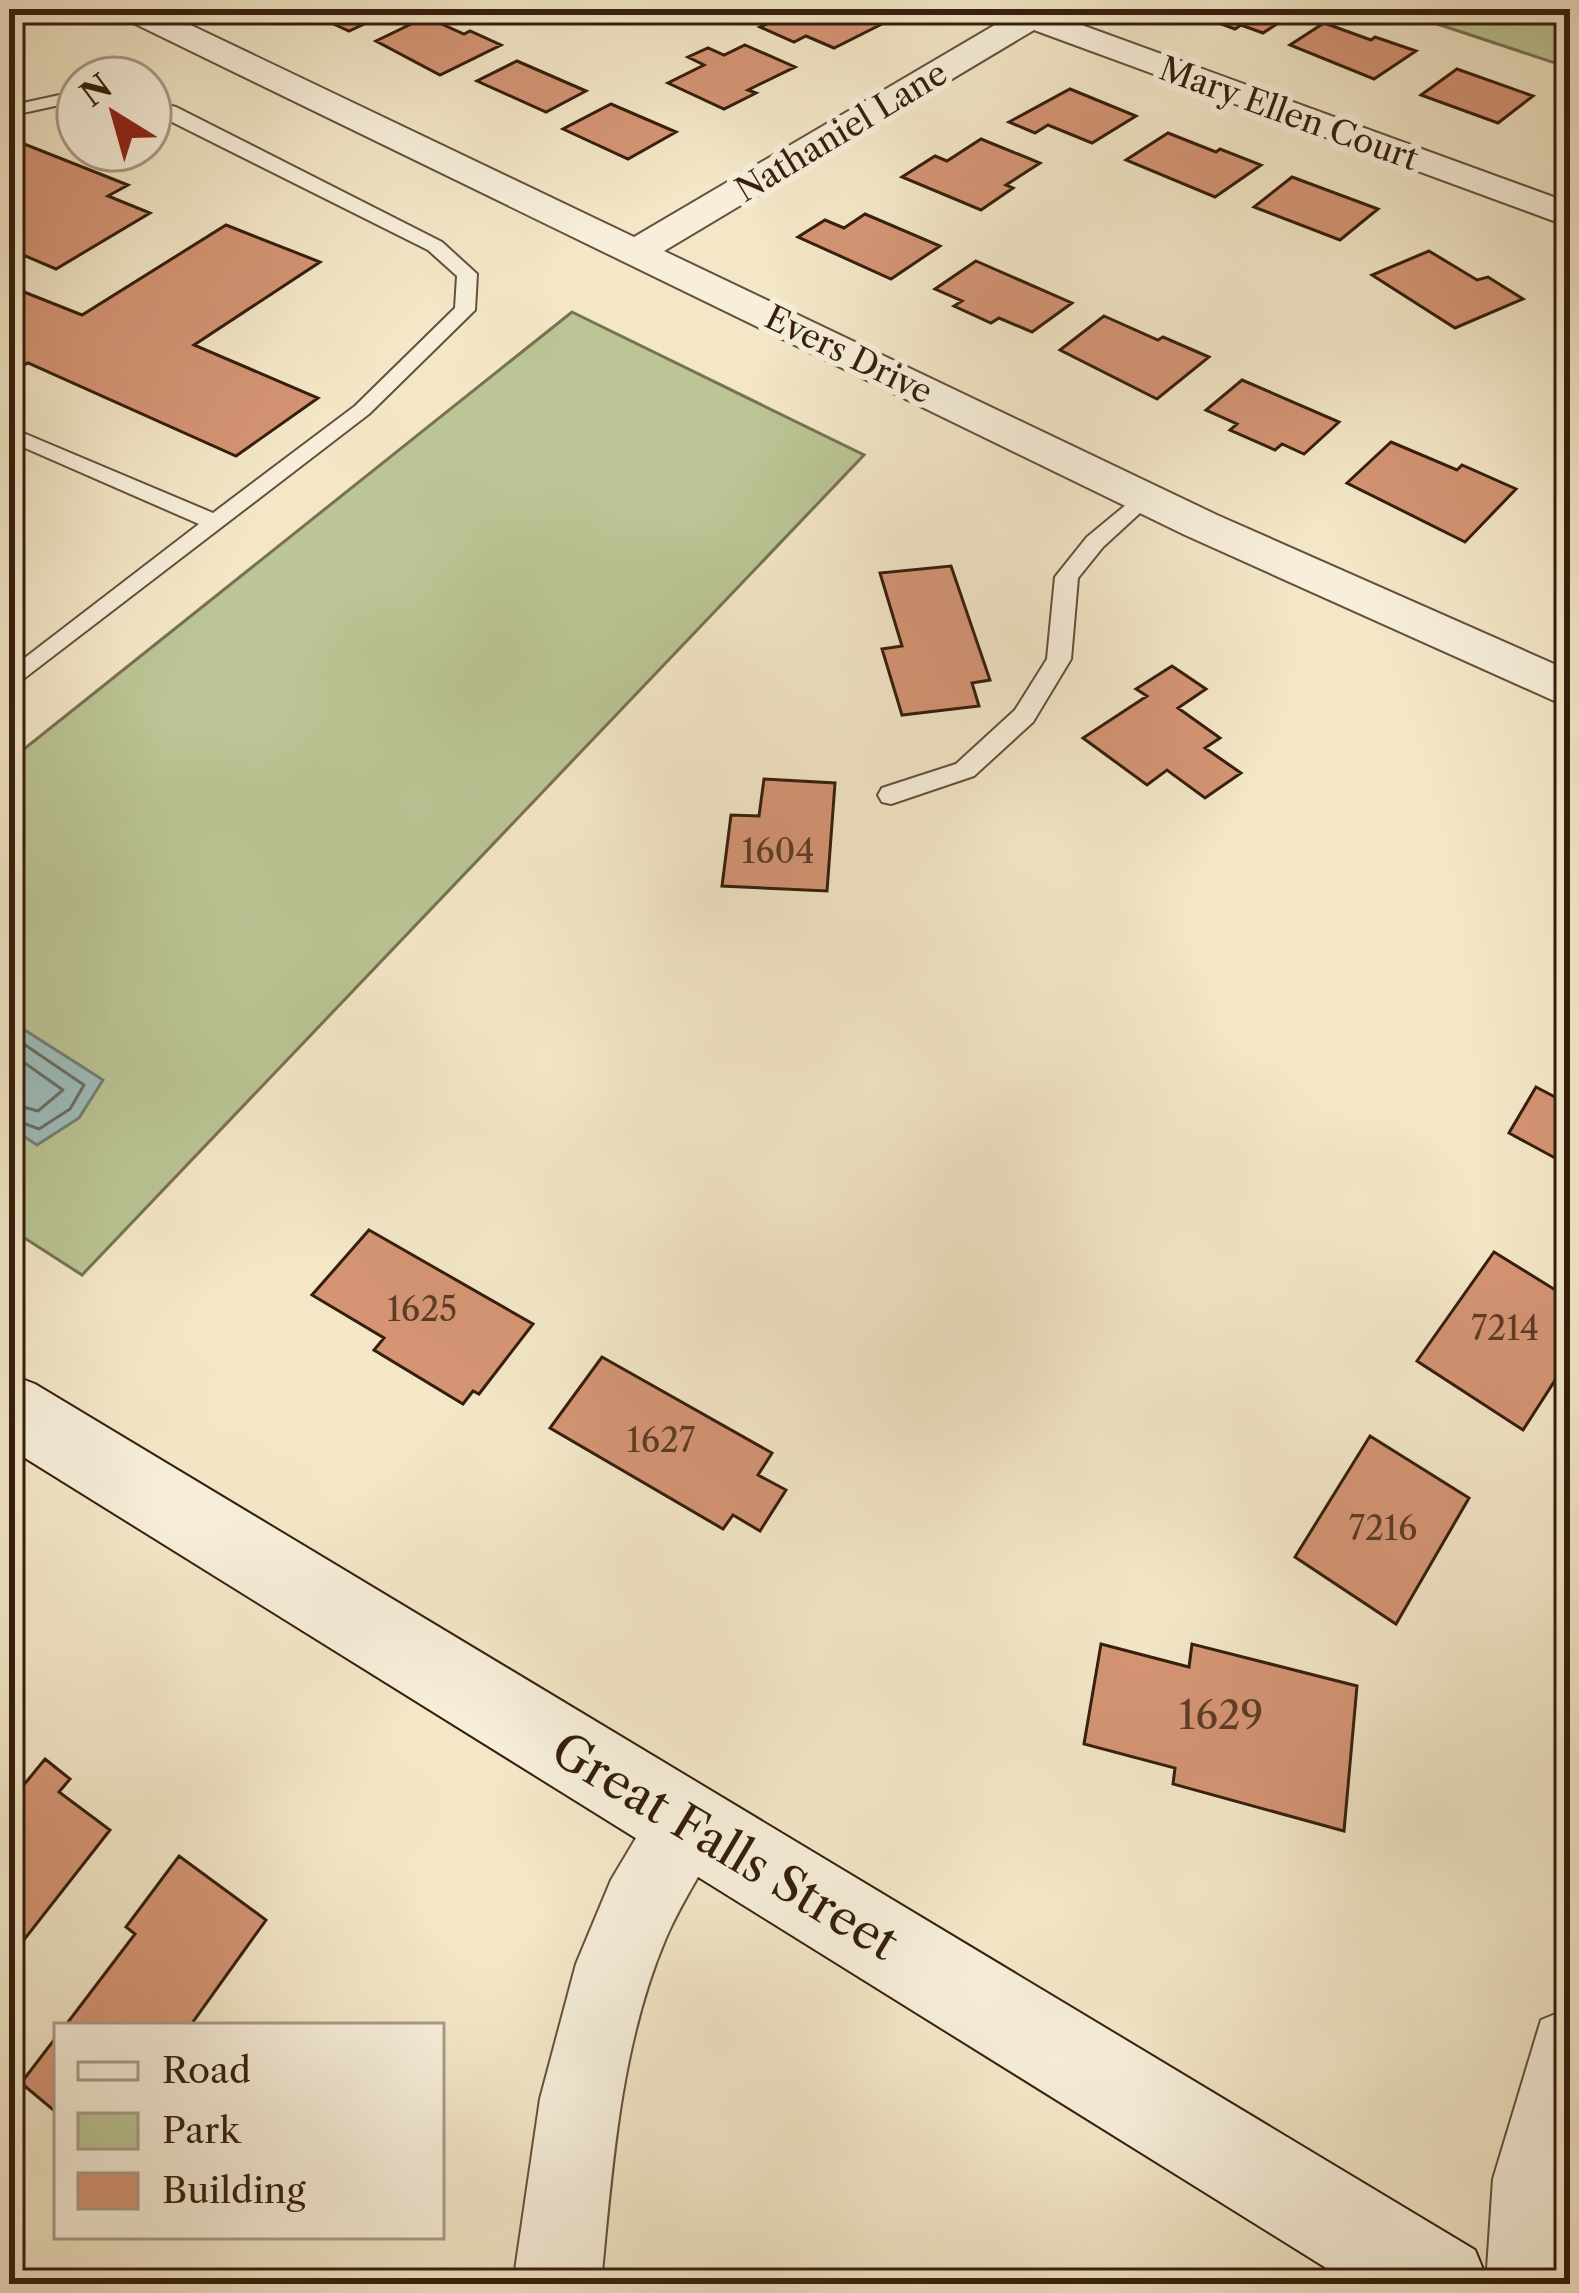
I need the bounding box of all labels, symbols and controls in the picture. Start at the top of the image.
street label: Mary Ellen Court [1154,48,1424,179]
street label: Nathaniel Lane [728,52,954,211]
north arrow [54,54,174,174]
text: N [72,65,120,115]
street label: Evers Drive [759,296,939,413]
house number: 1604 [741,831,815,872]
house number: 1625 [387,1289,457,1330]
house number: 7214 [1471,1308,1539,1349]
house number: 1627 [627,1420,695,1461]
house number: 7216 [1349,1508,1417,1549]
house number: 1629 [1179,1691,1263,1739]
street label: Great Falls Street [542,1719,909,1972]
legend [54,2023,444,2239]
text: Road [162,2048,251,2092]
text: Park [162,2108,242,2152]
text: Building [162,2168,306,2212]

